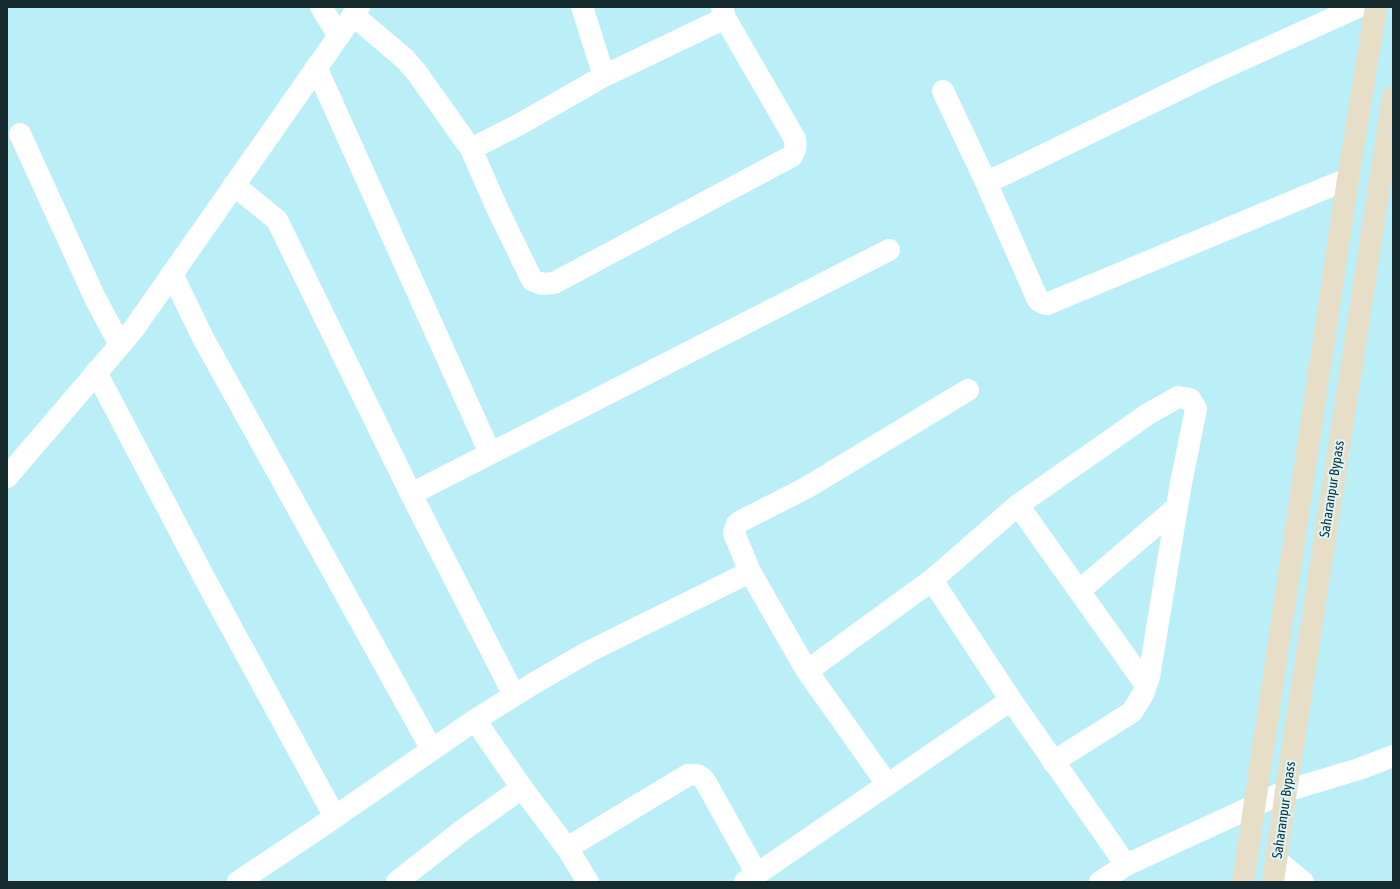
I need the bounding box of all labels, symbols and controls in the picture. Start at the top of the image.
street label: Saharanpur Bypass [1316,439,1348,539]
street label: Saharanpur Bypass [1269,760,1299,860]

